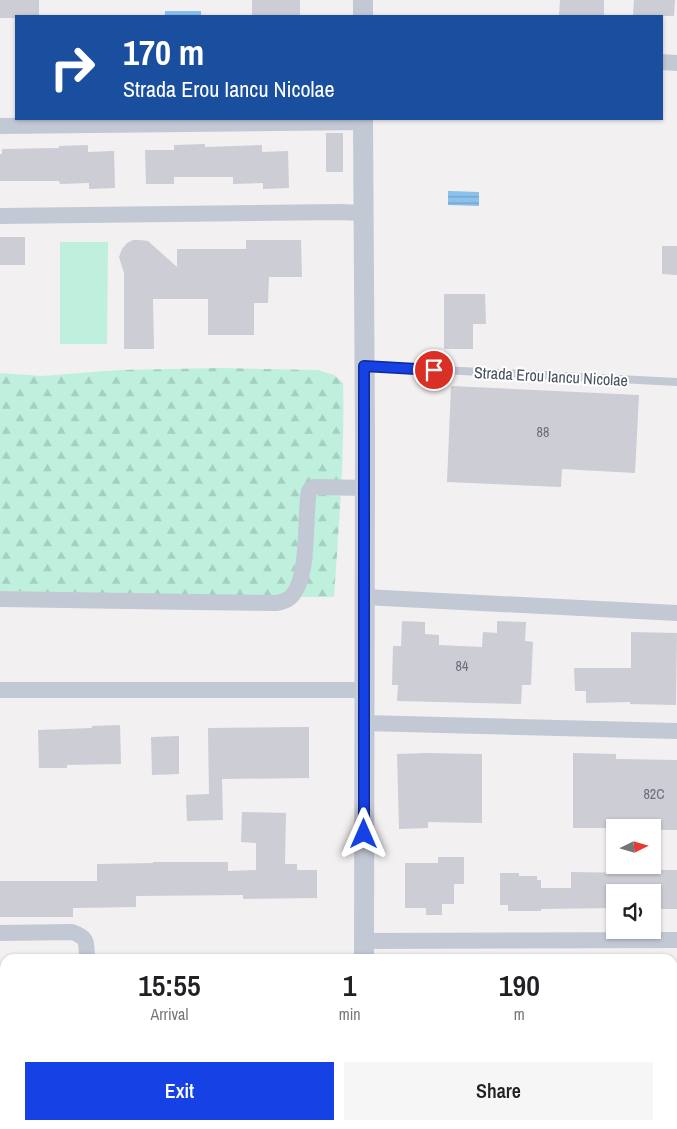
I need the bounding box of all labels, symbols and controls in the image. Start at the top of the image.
text: 170 m [123,29,204,76]
icon: right [40,35,105,100]
text: Strada Erou Iancu Nicolae [123,74,335,104]
pin [413,349,455,391]
icon: arrive [420,356,448,384]
street label: Strada Erou Iancu Nicolae [474,361,628,391]
house number: 88 [537,423,549,441]
house number: 84 [456,657,469,675]
house number: 82C [643,785,665,803]
position arrow [337,807,389,859]
north arrow [606,819,661,874]
map controls [606,819,661,939]
button: sound [606,884,661,939]
text: 15:55 [138,965,201,1005]
text: 1 [343,965,357,1005]
text: 190 [499,965,540,1005]
text: Arrival [150,1003,188,1025]
text: min [339,1003,361,1025]
text: m [514,1003,525,1025]
button: Exit [25,1062,334,1120]
button: Share [344,1062,653,1120]

